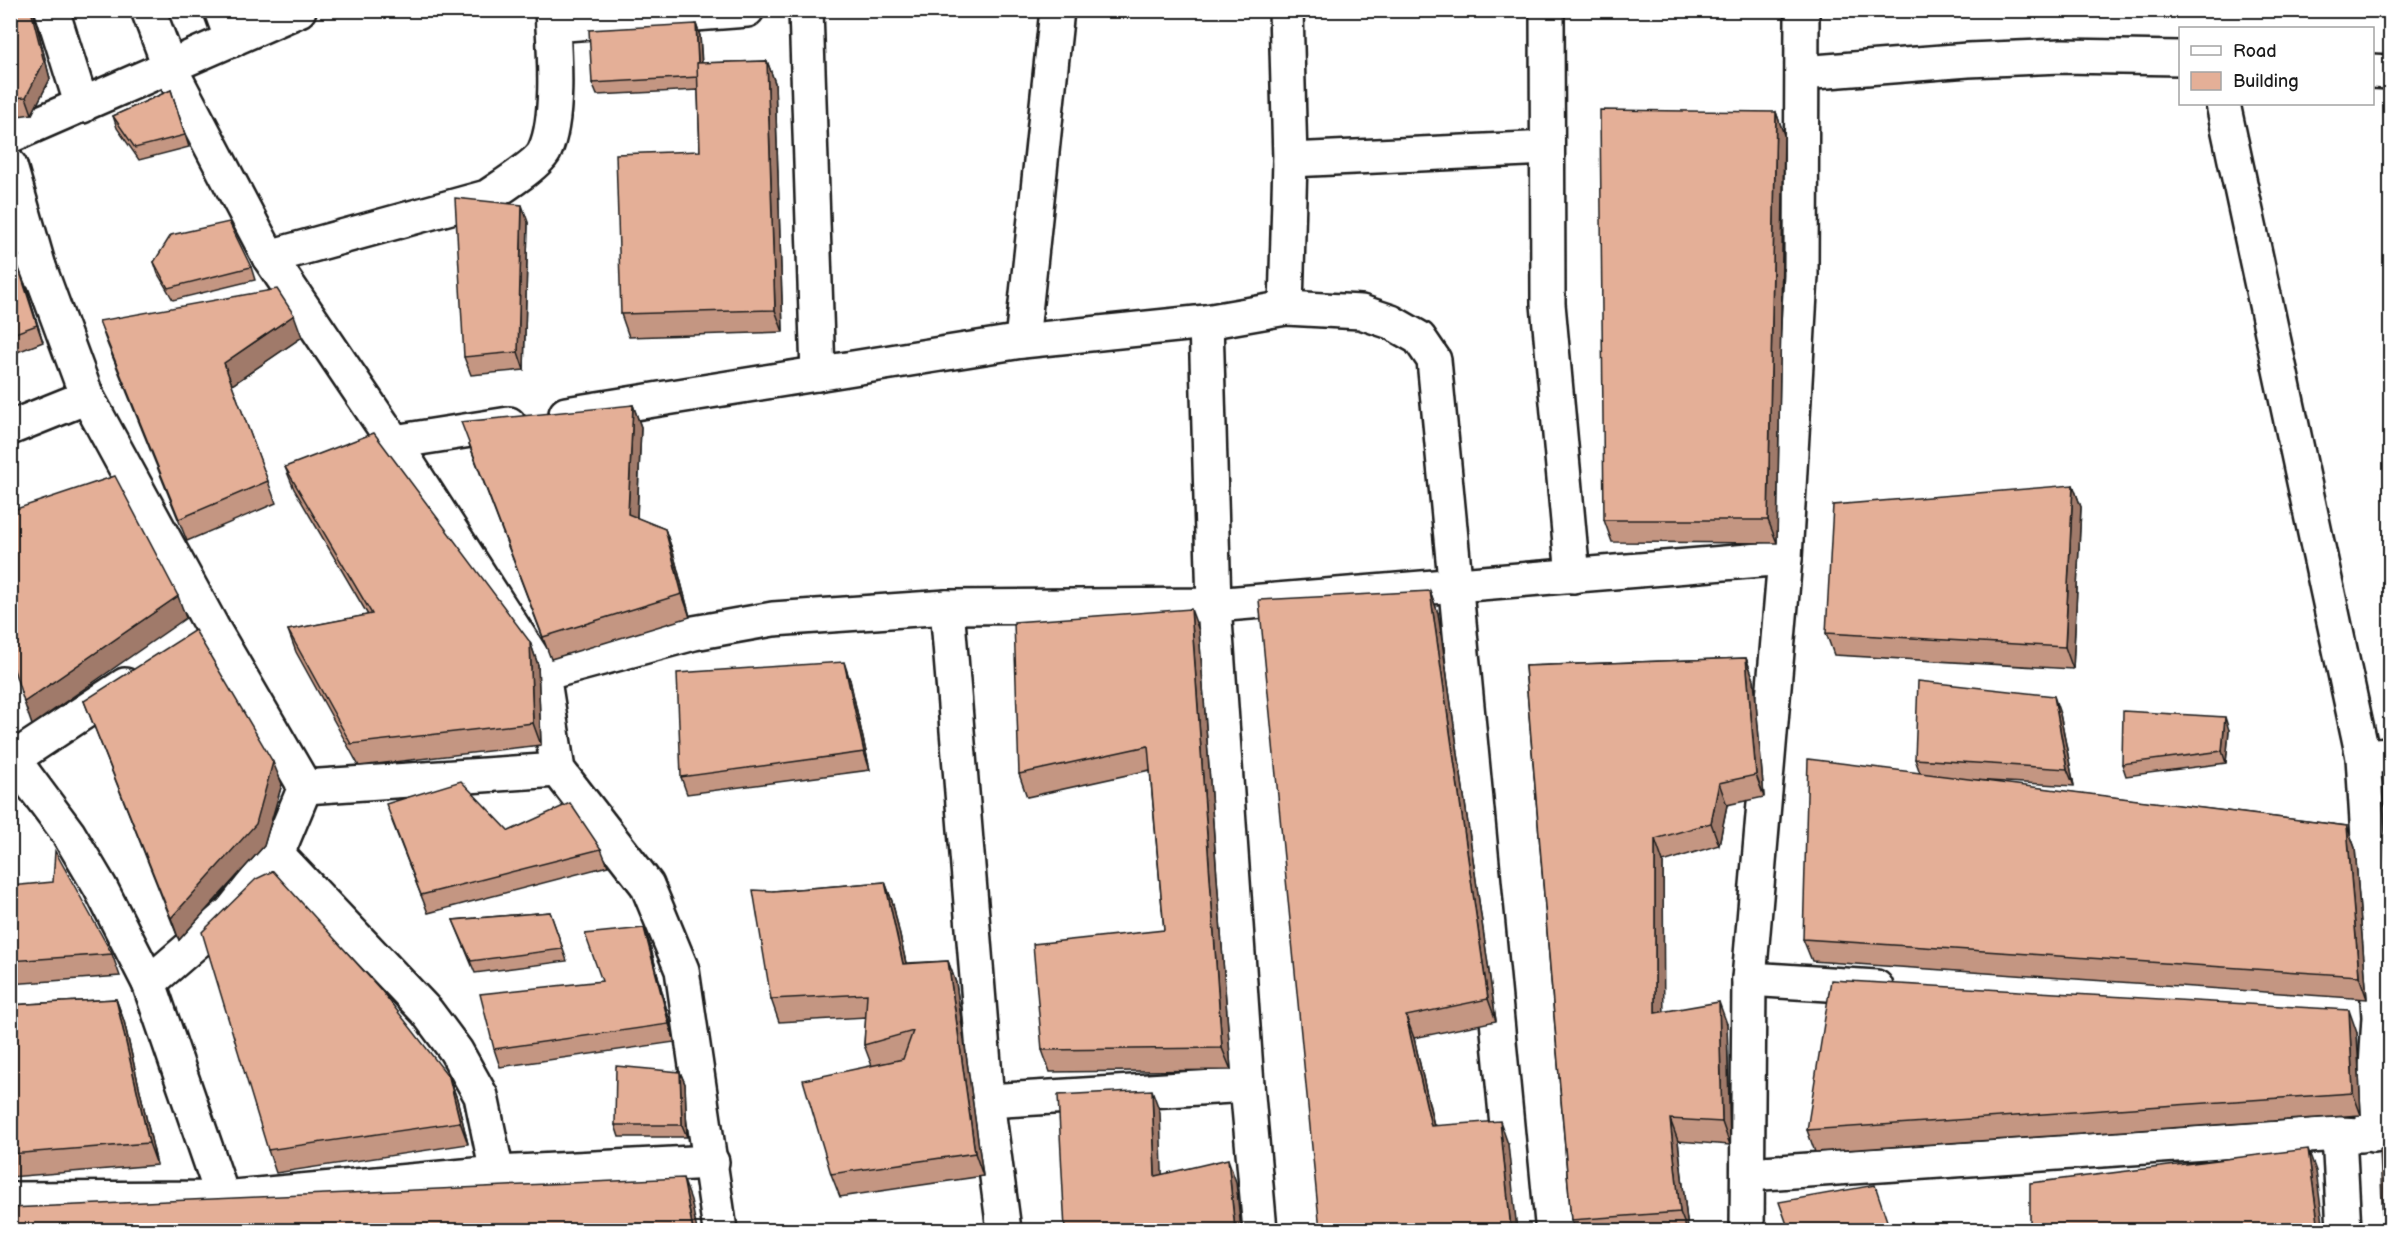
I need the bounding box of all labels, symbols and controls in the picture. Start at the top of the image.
legend [2179,27,2374,105]
text: Road [2233,41,2277,62]
text: Building [2233,71,2299,92]

